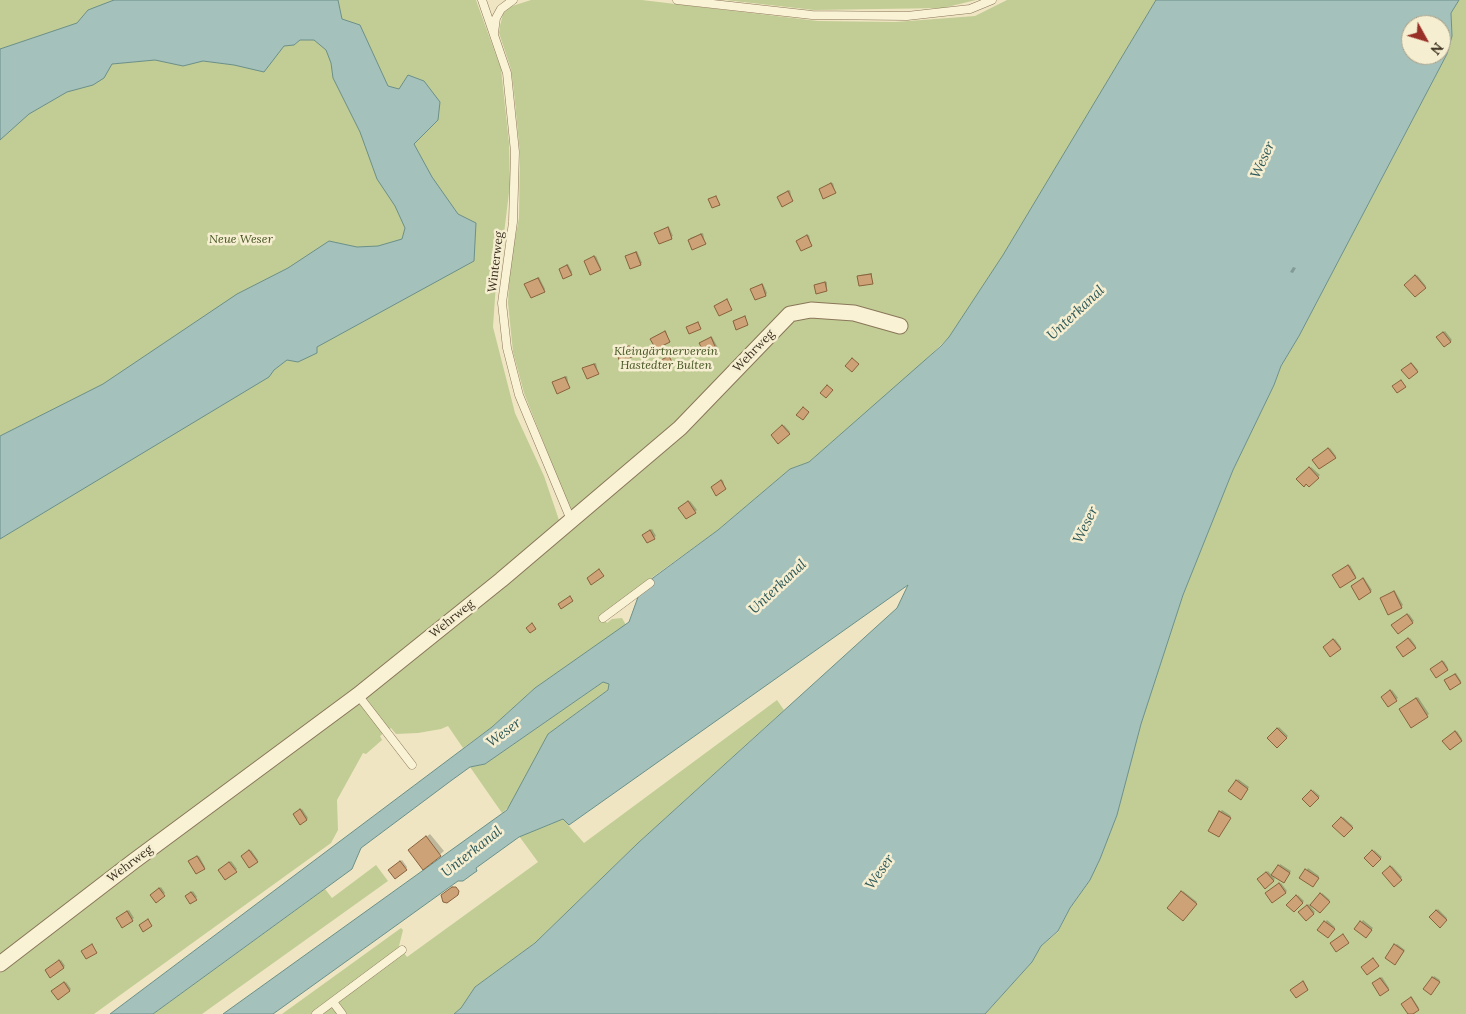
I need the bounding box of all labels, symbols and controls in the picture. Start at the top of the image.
north arrow [1401,15,1451,65]
text: N [1426,39,1447,59]
water label: Weser [1247,139,1279,181]
street label: Winterweg [485,231,507,293]
park label: Neue Weser [209,233,273,247]
water label: Unterkanal [1044,282,1108,344]
street label: Wehrweg [730,327,778,375]
park label: Kleingärtnerverein Hastedter Bulten [614,345,718,373]
water label: Weser [1070,504,1102,546]
water label: Unterkanal [746,556,810,618]
street label: Wehrweg [427,597,477,641]
water label: Weser [483,715,525,751]
water label: Unterkanal [438,823,506,881]
street label: Wehrweg [104,842,156,886]
water label: Weser [862,851,898,893]

